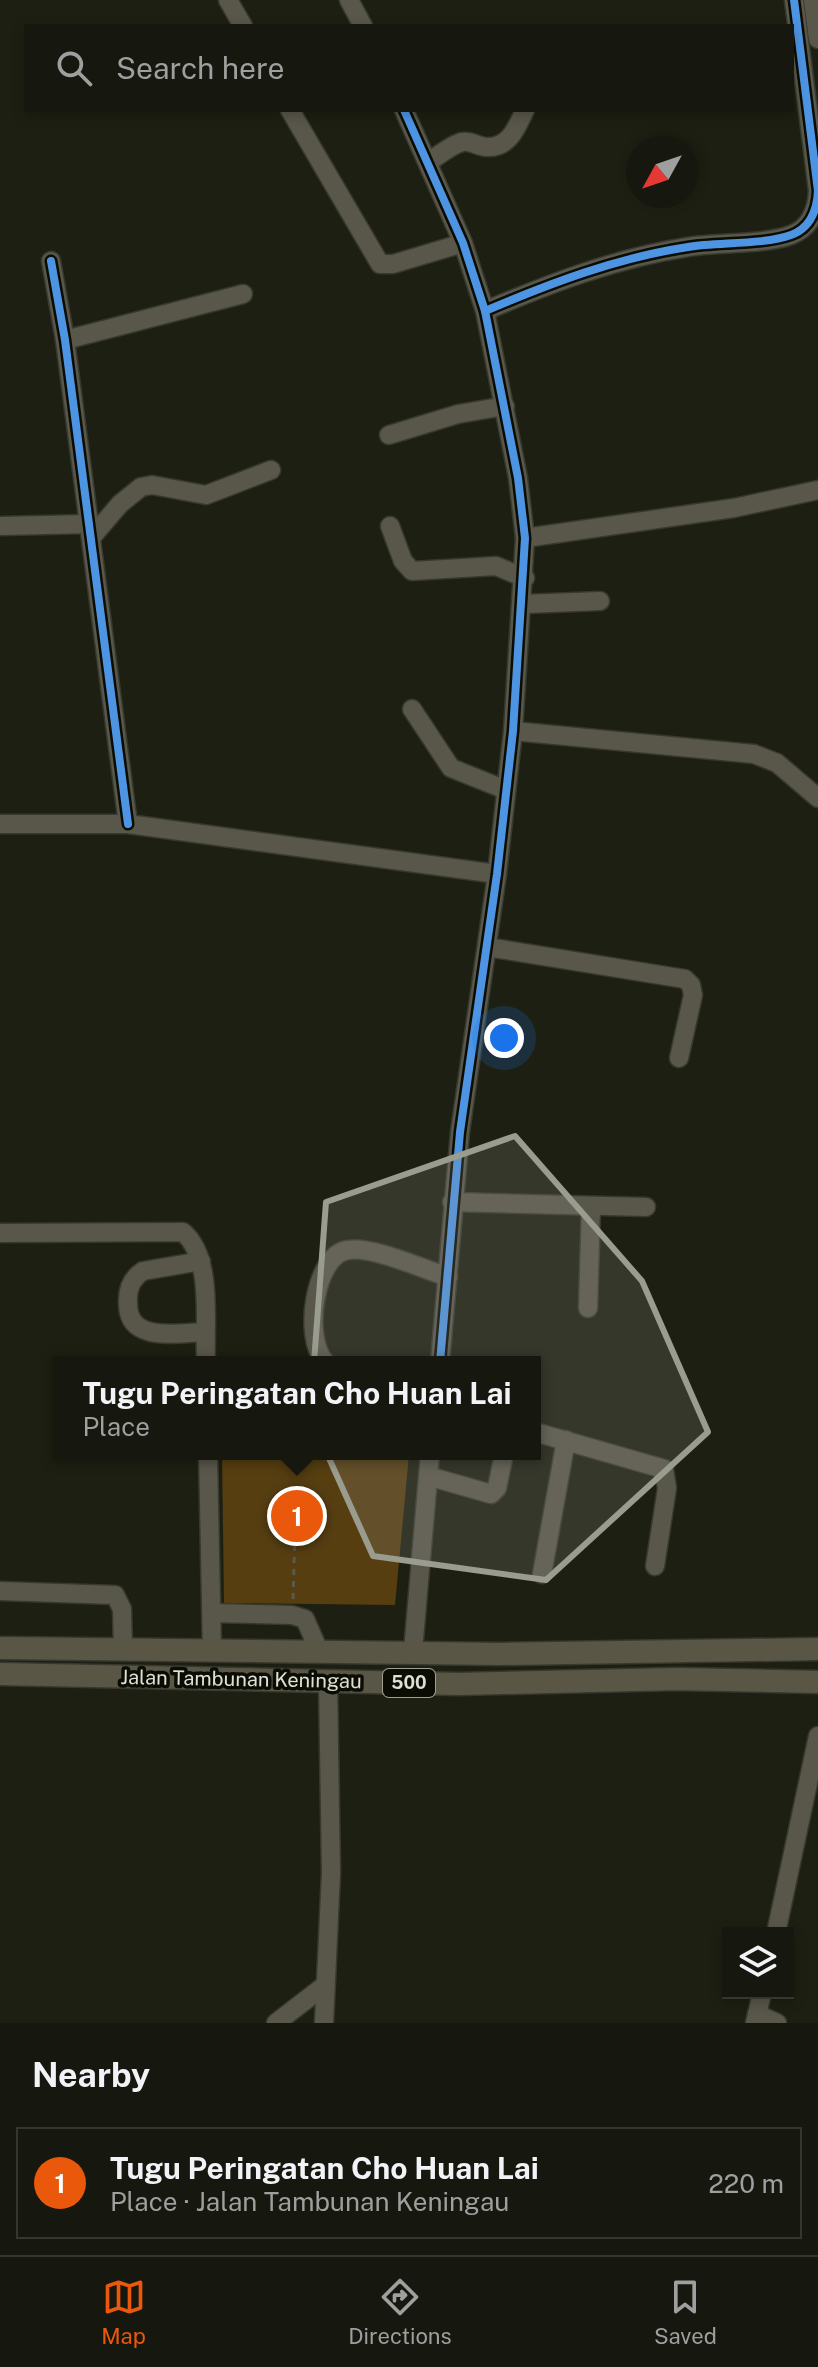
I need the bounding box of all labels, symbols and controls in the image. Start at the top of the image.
search box [24,24,794,112]
icon: search [52,46,96,90]
text: Search here [116,50,284,86]
north arrow [626,136,698,208]
your location [484,1018,524,1058]
popup [53,1356,541,1460]
text: Tugu Peringatan Cho Huan Lai [83,1375,511,1411]
text: Place [83,1411,150,1442]
pin: 1 [271,1486,323,1546]
street label: Jalan Tambunan Keningau [120,1665,362,1693]
road number: 500 [383,1669,435,1697]
map controls [722,1927,794,1999]
button: layers [722,1927,794,1999]
text: Nearby [32,2055,150,2095]
text: Tugu Peringatan Cho Huan Lai [110,2150,539,2186]
text: 1 [54,2168,66,2199]
text: 220 m [708,2168,784,2199]
text: Place · Jalan Tambunan Keningau [110,2186,509,2217]
tab: Map [101,2275,146,2349]
tab: Directions [348,2275,452,2349]
tab: Saved [654,2275,717,2349]

